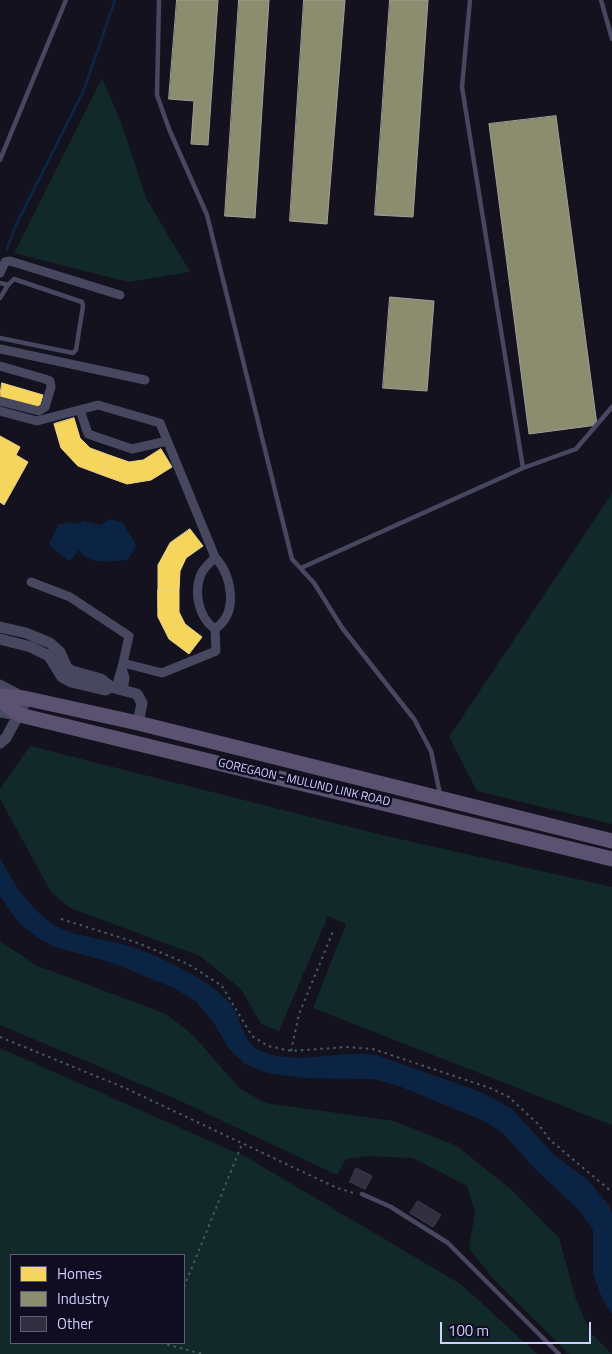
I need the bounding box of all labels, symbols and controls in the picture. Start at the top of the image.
street label: GOREGAON - MULUND LINK ROAD [217,756,391,810]
legend [10,1254,185,1344]
text: Homes [57,1262,102,1285]
text: Industry [57,1287,109,1310]
text: Other [57,1312,93,1335]
scale bar [442,1312,593,1344]
text: 100 m [448,1319,489,1342]

